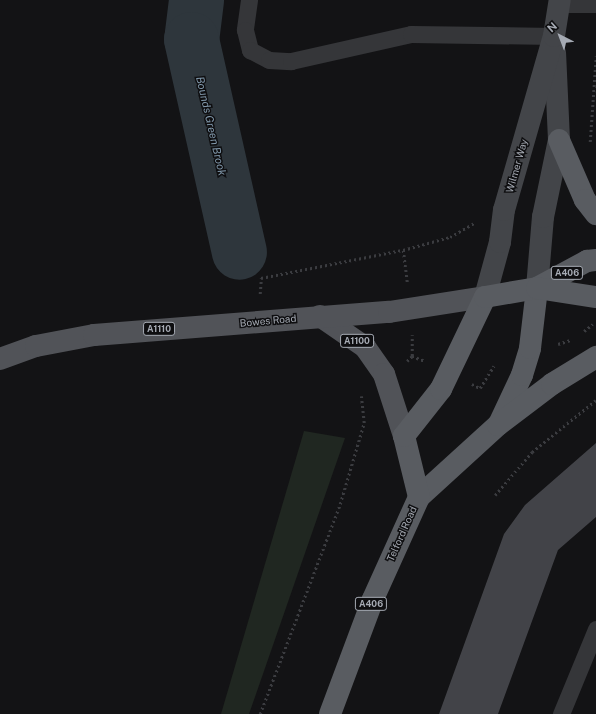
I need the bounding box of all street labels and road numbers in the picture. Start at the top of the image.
street label: Wilmer Way [504,138,530,194]
road number: A406 [550,266,584,280]
street label: Bowes Road [239,313,297,329]
road number: A1110 [143,322,175,336]
road number: A1100 [340,334,374,348]
street label: Telford Road [384,505,420,563]
road number: A406 [354,597,388,611]

